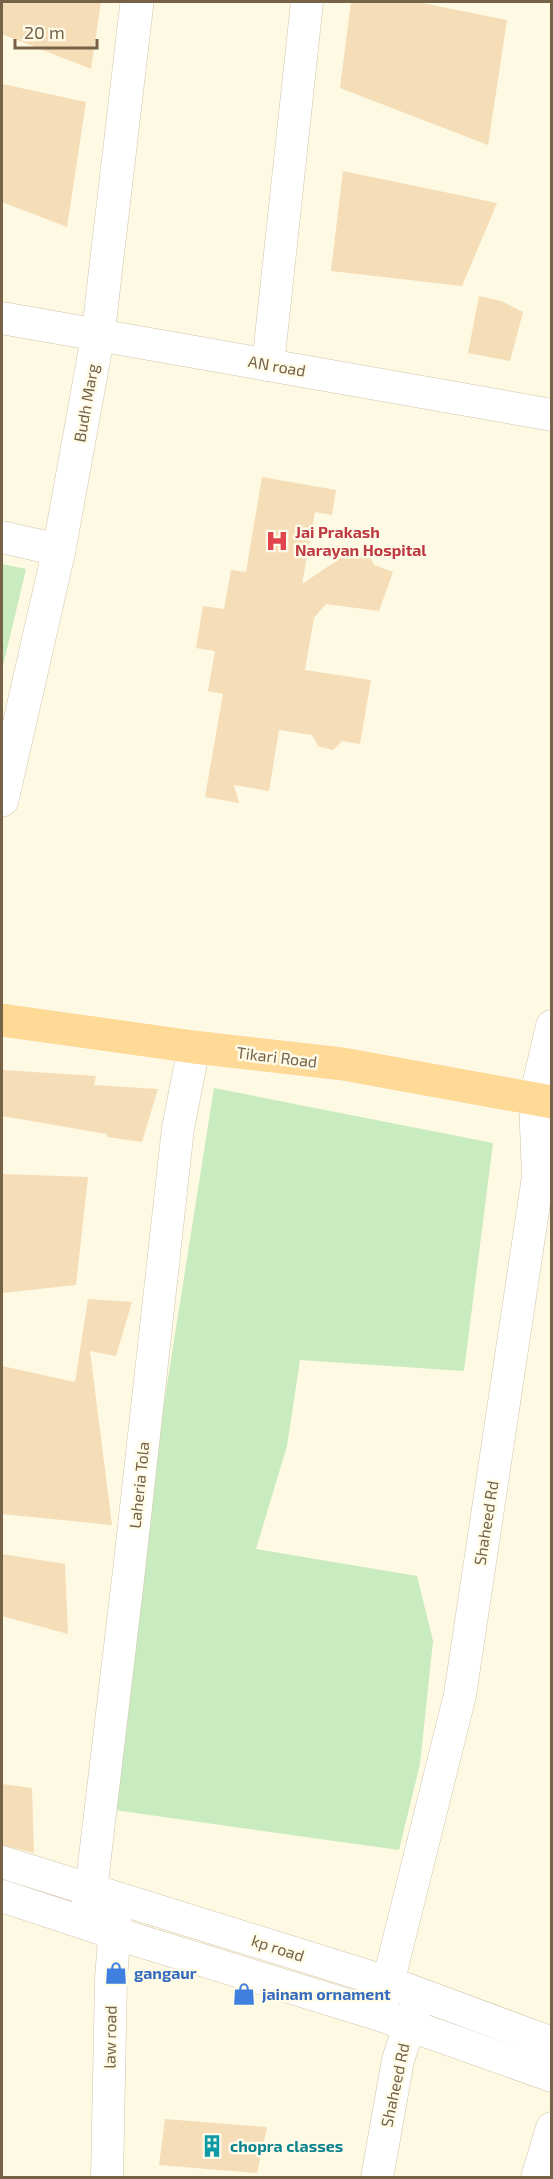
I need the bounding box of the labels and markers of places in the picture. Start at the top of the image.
place label: Jai Prakash Narayan Hospital [295,522,427,560]
hospital icon: Jai Prakash Narayan Hospital [264,528,290,554]
shop icon: gangaur [103,1960,129,1986]
place label: gangaur [134,1963,197,1982]
shop icon: jainam ornament [231,1981,257,2007]
place label: jainam ornament [262,1984,391,2003]
building icon: chopra classes [199,2133,225,2159]
place label: chopra classes [230,2136,343,2155]

